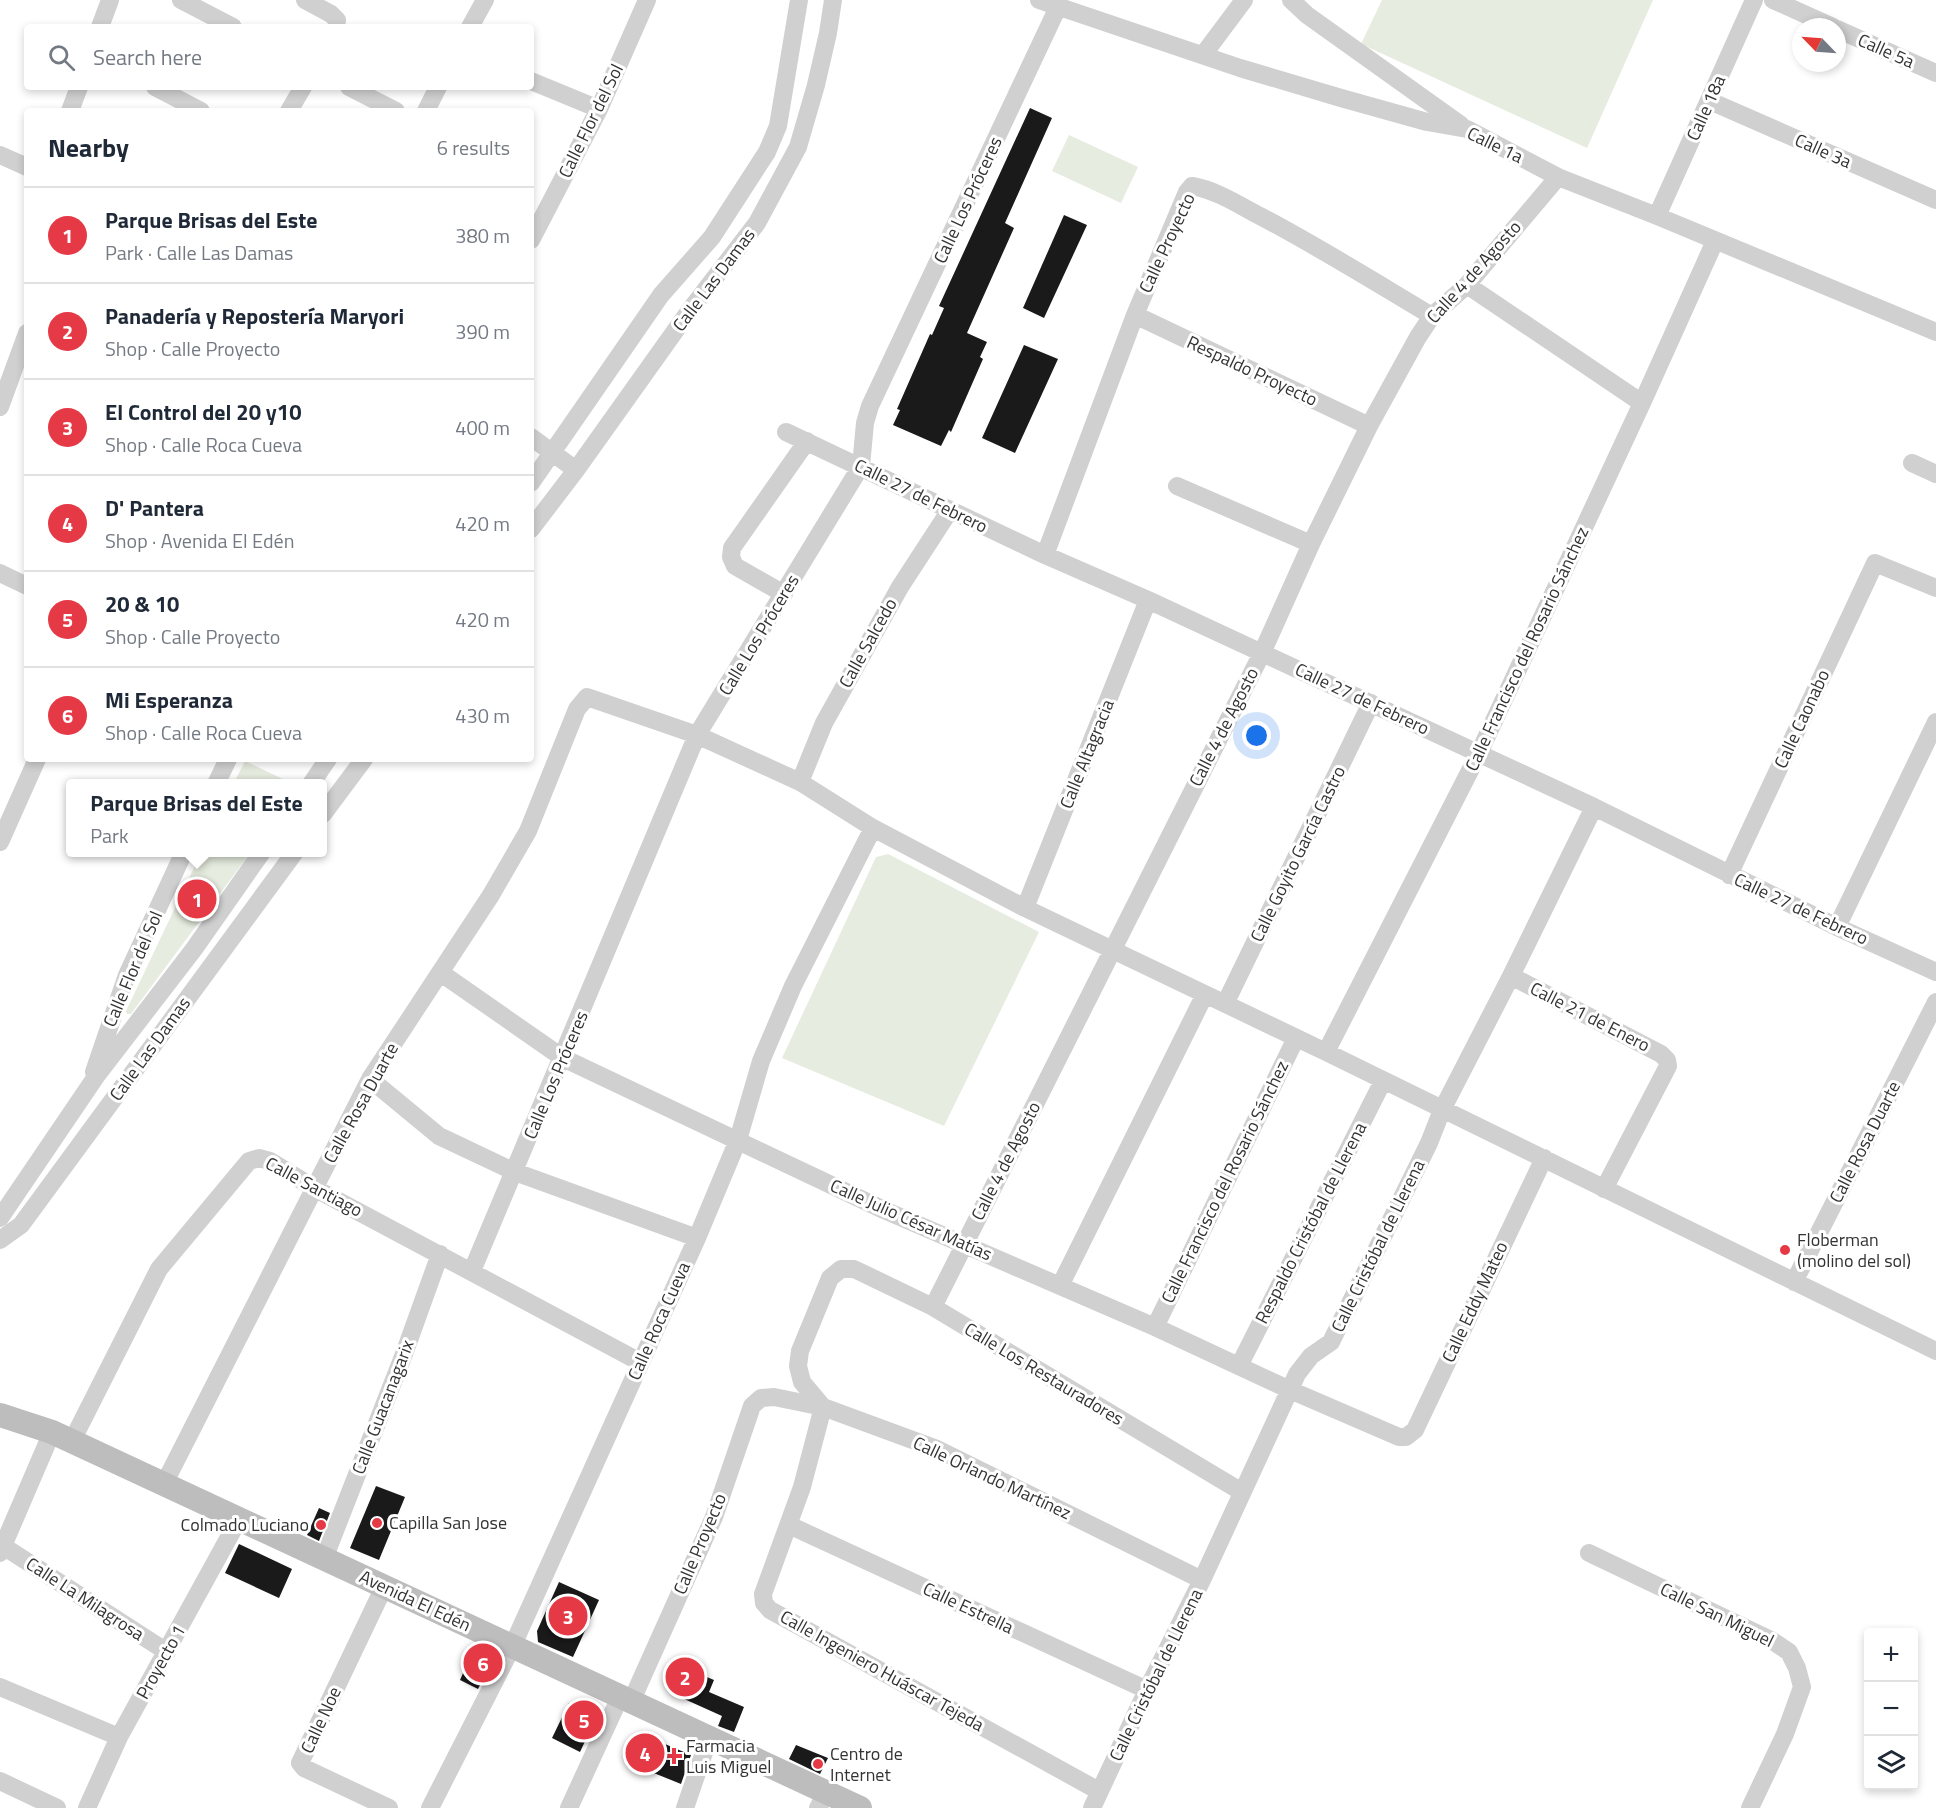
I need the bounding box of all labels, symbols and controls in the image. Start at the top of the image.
north arrow [1792,18,1846,72]
search box [24,24,534,90]
street label: Calle 5a [1854,26,1919,75]
text: Search here [93,40,202,74]
icon: search [45,41,78,74]
street label: Calle Flor del Sol [551,59,630,182]
street label: Calle 18a [1679,71,1732,145]
street label: Calle 1a [1463,119,1528,170]
street label: Calle 3a [1791,126,1856,175]
text: Nearby [48,128,129,167]
text: 6 results [437,132,510,163]
street label: Calle Los Próceres [926,132,1009,268]
street label: Calle Proyecto [1132,188,1202,297]
text: Parque Brisas del Este [105,203,317,237]
street label: Calle 4 de Agosto [1420,214,1527,329]
text: 1 [62,220,73,251]
text: 380 m [455,220,510,251]
street label: Calle Las Damas [666,222,761,337]
text: Park · Calle Las Damas [105,237,293,268]
text: Panadería y Repostería Maryori [105,299,404,333]
text: 2 [62,316,73,347]
text: 390 m [455,316,510,347]
street label: Respaldo Proyecto [1182,328,1322,413]
text: Shop · Calle Proyecto [105,333,280,364]
text: El Control del 20 y10 [105,395,301,429]
text: 3 [62,412,73,443]
text: 400 m [455,412,510,443]
text: Shop · Calle Roca Cueva [105,429,302,460]
street label: Calle 27 de Febrero [850,452,992,540]
text: D' Pantera [105,491,204,525]
text: 4 [62,508,73,539]
text: 420 m [455,508,510,539]
street label: Calle Francisco del Rosario Sánchez [1458,522,1595,775]
text: Shop · Avenida El Edén [105,525,294,556]
street label: Calle Los Próceres [712,569,805,700]
text: 20 & 10 [105,587,179,621]
street label: Calle Salcedo [832,593,903,693]
text: 5 [62,604,73,635]
text: 420 m [455,604,510,635]
text: Shop · Calle Proyecto [105,621,280,652]
street label: Calle 27 de Febrero [1291,656,1434,741]
street label: Calle 4 de Agosto [1182,663,1265,791]
street label: Calle Caonabo [1767,665,1836,773]
text: Mi Esperanza [105,683,233,717]
street label: Calle Altagracia [1052,695,1121,813]
text: 6 [62,700,73,731]
text: 430 m [455,700,510,731]
text: Shop · Calle Roca Cueva [105,717,302,748]
your location [1242,721,1271,750]
street label: Calle Goyito García Castro [1243,761,1352,946]
popup [66,779,327,857]
text: Parque Brisas del Este [90,786,303,820]
text: Park [90,820,129,851]
street label: Calle 27 de Febrero [1730,866,1873,951]
pin: 1 [178,876,216,922]
street label: Calle Flor del Sol [96,907,169,1031]
street label: Calle 21 de Enero [1526,975,1655,1058]
street label: Calle Las Damas [102,991,197,1106]
street label: Calle Los Próceres [516,1006,595,1143]
street label: Calle Rosa Duarte [316,1038,405,1168]
street label: Calle Francisco del Rosario Sánchez [1154,1056,1295,1308]
street label: Calle Rosa Duarte [1822,1076,1907,1208]
street label: Calle 4 de Agosto [964,1097,1047,1225]
street label: Respaldo Cristóbal de Llerena [1248,1117,1373,1328]
street label: Calle Santiago [261,1150,368,1224]
street label: Calle Cristóbal de Llerena [1324,1155,1431,1337]
street label: Calle Julio César Matías [826,1172,996,1267]
place label: Floberman (molino del sol) [1797,1226,1911,1274]
street label: Calle Eddy Mateo [1435,1237,1514,1367]
marker: Floberman (molino del sol) [1778,1243,1792,1257]
street label: Calle Roca Cueva [620,1257,697,1384]
street label: Calle Los Restauradores [959,1315,1129,1432]
street label: Calle Guacanagarix [344,1336,421,1478]
street label: Calle Orlando Martínez [909,1429,1076,1526]
street label: Calle Proyecto [666,1489,733,1599]
place label: Capilla San Jose [389,1509,507,1536]
place label: Colmado Luciano [181,1511,309,1538]
marker: Capilla San Jose [370,1516,384,1530]
marker: Colmado Luciano [314,1518,328,1532]
street label: Calle La Milagrosa [21,1550,150,1647]
street label: Avenida El Edén [355,1563,475,1638]
street label: Calle Estrella [918,1575,1018,1640]
street label: Calle San Miguel [1656,1575,1779,1654]
street label: Calle Cristóbal de Llerena [1102,1584,1209,1766]
pin: 3 [548,1594,588,1638]
street label: Calle Ingeniero Huáscar Tejeda [775,1603,989,1738]
street label: Proyecto 1 [129,1620,192,1704]
map controls [1864,1628,1918,1790]
button: + [1864,1628,1918,1682]
pin: 6 [464,1640,502,1686]
pin: 2 [666,1654,704,1700]
street label: Calle Noe [293,1682,348,1758]
button: − [1864,1682,1918,1736]
pin: 5 [564,1698,604,1742]
pin: 4 [626,1730,664,1776]
place label: Farmacia Luis Miguel [686,1732,771,1780]
button: layers [1864,1736,1918,1790]
place label: Centro de Internet [830,1740,903,1788]
marker: Farmacia Luis Miguel [667,1749,681,1763]
marker: Centro de Internet [811,1757,825,1771]

